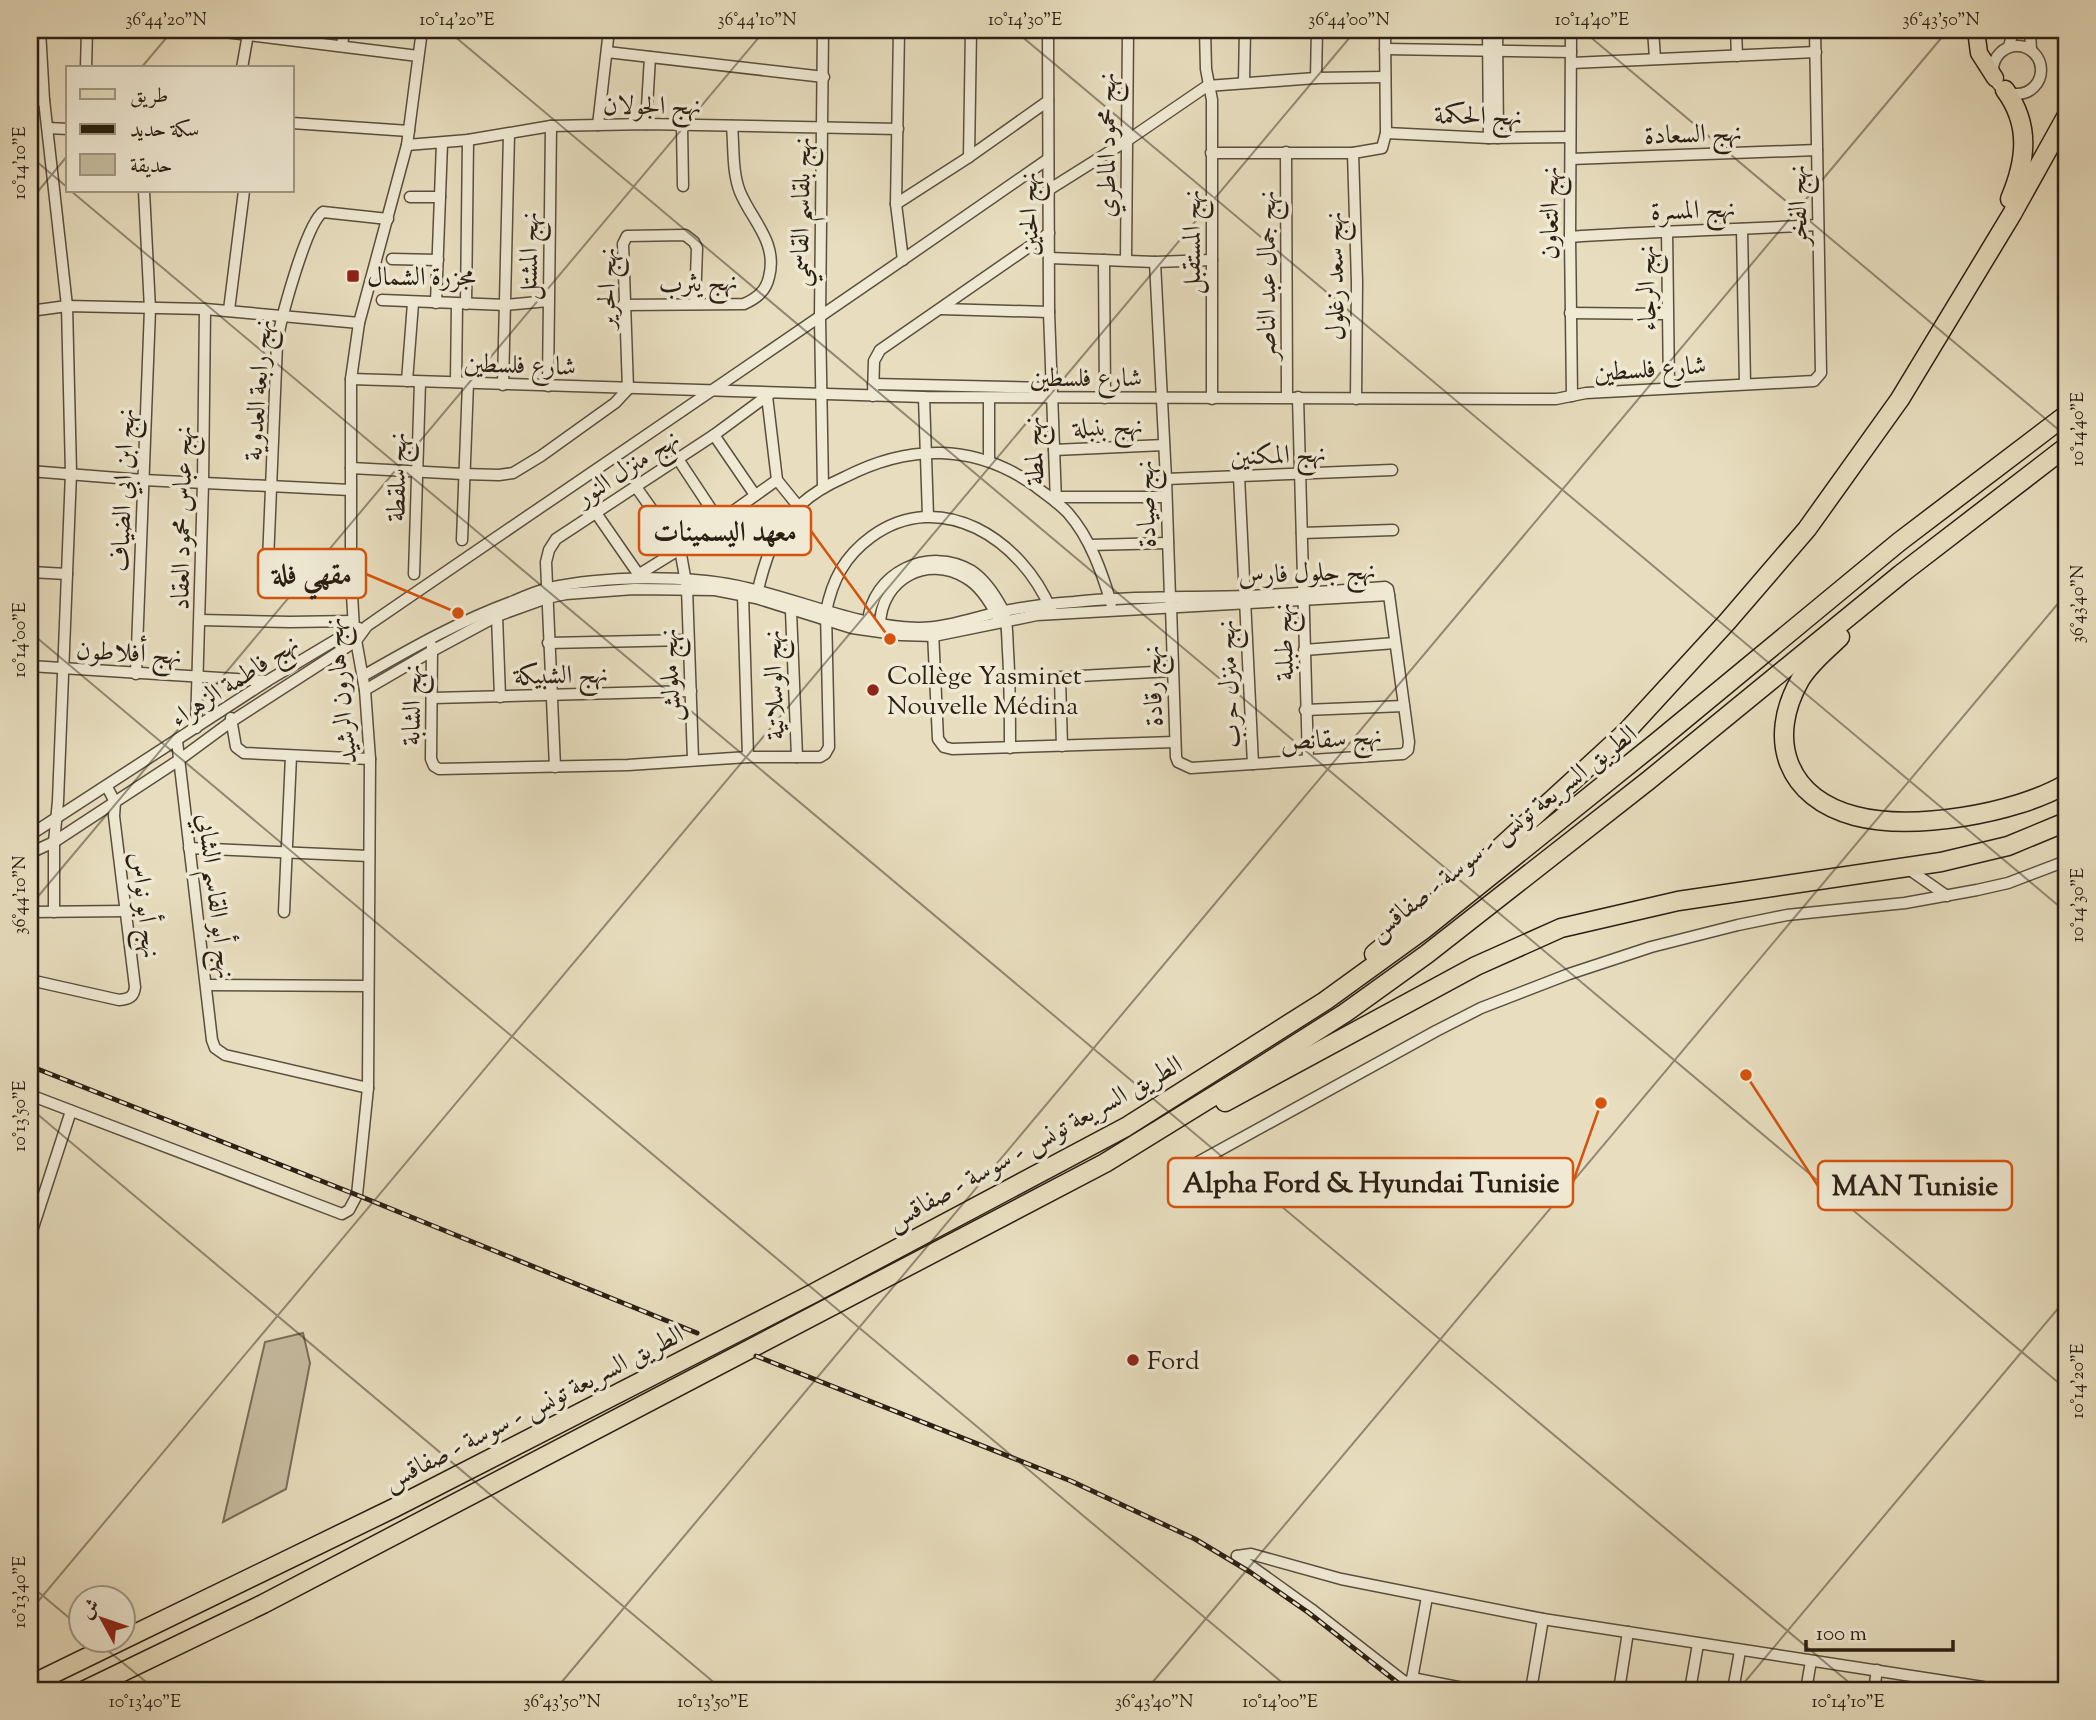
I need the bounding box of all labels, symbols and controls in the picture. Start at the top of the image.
text: 36°44'20"N [125,8,207,34]
text: 10°14'20"E [419,8,495,34]
text: 36°44'10"N [717,8,797,34]
text: 10°14'30"E [988,8,1062,34]
text: 36°44'00"N [1308,8,1390,34]
text: 10°14'40"E [1555,8,1629,34]
text: 36°43'50"N [1902,8,1980,34]
legend [66,66,294,192]
street label: نهج محمود الماطري [1090,72,1130,218]
text: طريق [130,82,168,112]
street label: نهج الجولان [603,89,701,129]
street label: نهج الحكمة [1434,98,1522,140]
street label: نهج السعادة [1644,115,1743,159]
text: سكة حديد [130,116,199,146]
text: 10°14'10"E [8,126,34,200]
street label: نهج بلقاسم القاسمي [783,137,827,288]
text: حديقة [130,152,173,182]
street label: نهج الفخر [1780,164,1822,249]
street label: نهج التعاون [1533,166,1573,260]
street label: نهج الحنين [1011,172,1053,256]
street label: نهج المستقبل [1175,190,1215,294]
street label: نهج جمال عبد الناصر [1250,190,1290,363]
street label: نهج المسرة [1650,192,1736,234]
street label: نهج المشتل [511,211,553,301]
street label: نهج سعد زغلول [1317,211,1359,341]
street label: نهج الرجاء [1629,244,1671,331]
street label: نهج الحرير [589,247,631,332]
place label: مجزرة الشمال [367,260,476,297]
street label: نهج يثرب [658,265,738,307]
marker: مجزرة الشمال [345,268,361,284]
street label: نهج رابعة العدوية [236,318,286,463]
street label: شارع فلسطين [463,346,577,388]
street label: شارع فلسطين [1593,348,1708,394]
street label: شارع فلسطين [1030,361,1142,399]
text: 10°14'40"E [2066,392,2092,466]
street label: نهج ابن ابي الضياف [103,408,149,573]
street label: نهج بنبلة [1070,409,1144,451]
street label: نهج لمطة [1015,415,1059,486]
street label: نهج منزل النور [567,422,689,521]
street label: نهج عباس محمود العقاد [163,426,207,611]
street label: نهج سلقطة [379,432,421,522]
street label: نهج المكنين [1230,436,1327,480]
street label: نهج صيادة [1127,459,1171,548]
callout: معهد اليسمينات [639,506,811,555]
text: معهد اليسمينات [653,514,797,554]
callout: مقهي فلة [258,549,366,598]
street label: نهج جلول فارس [1238,554,1377,598]
text: مقهي فلة [270,557,352,600]
text: 36°43'40"N [2066,565,2092,643]
text: 10°14'00"E [8,602,34,678]
street label: نهج طبلبة [1266,602,1308,682]
street label: نهج هارون الرشيد [316,615,372,766]
street label: نهج منزل حرب [1209,619,1255,749]
street label: نهج فاطمة الزهراء [164,627,309,740]
street label: نهج ملولش [651,627,695,722]
street label: نهج الوسلاتية [755,629,799,741]
street label: نهج أفلاطون [75,632,183,679]
street label: نهج رقادة [1135,645,1177,727]
street label: نهج الشبيكة [512,657,609,699]
place label: Collège Yasminet Nouvelle Médina [887,659,1082,726]
street label: نهج الشابة [394,664,436,746]
marker: Collège Yasminet Nouvelle Médina [865,682,881,698]
street label: الطريق السريعة تونس - سوسة - صفاقس [1361,717,1646,951]
street label: نهج سقانص [1279,718,1384,766]
street label: نهج أبو القاسم الشابي [181,811,244,982]
street label: نهج أبو نواس [116,850,169,961]
text: 36°44'10"N [8,855,34,935]
text: 10°14'30"E [2066,868,2092,942]
street label: الطريق السريعة تونس - سوسة - صفاقس [881,1047,1190,1241]
text: 10°13'50"E [8,1080,34,1152]
callout: Alpha Ford & Hyundai Tunisie [1168,1158,1573,1207]
callout: MAN Tunisie [1818,1161,2012,1210]
text: Alpha Ford & Hyundai Tunisie [1183,1165,1560,1205]
text: MAN Tunisie [1832,1168,1998,1208]
street label: الطريق السريعة تونس - سوسة - صفاقس [377,1317,691,1501]
text: 10°14'20"E [2066,1343,2092,1419]
place label: Ford [1147,1344,1200,1381]
marker: Ford [1125,1352,1141,1368]
text: 10°13'40"E [8,1556,34,1628]
north arrow [66,1584,136,1654]
text: ش [74,1594,107,1626]
scale bar [1806,1608,1952,1652]
text: 100 m [1816,1620,1867,1650]
text: 10°13'40"E [109,1690,181,1716]
text: 36°43'50"N [523,1690,601,1716]
text: 10°13'50"E [677,1690,749,1716]
text: 36°43'40"N [1115,1690,1193,1716]
text: 10°14'00"E [1242,1690,1318,1716]
text: 10°14'10"E [1811,1690,1885,1716]

